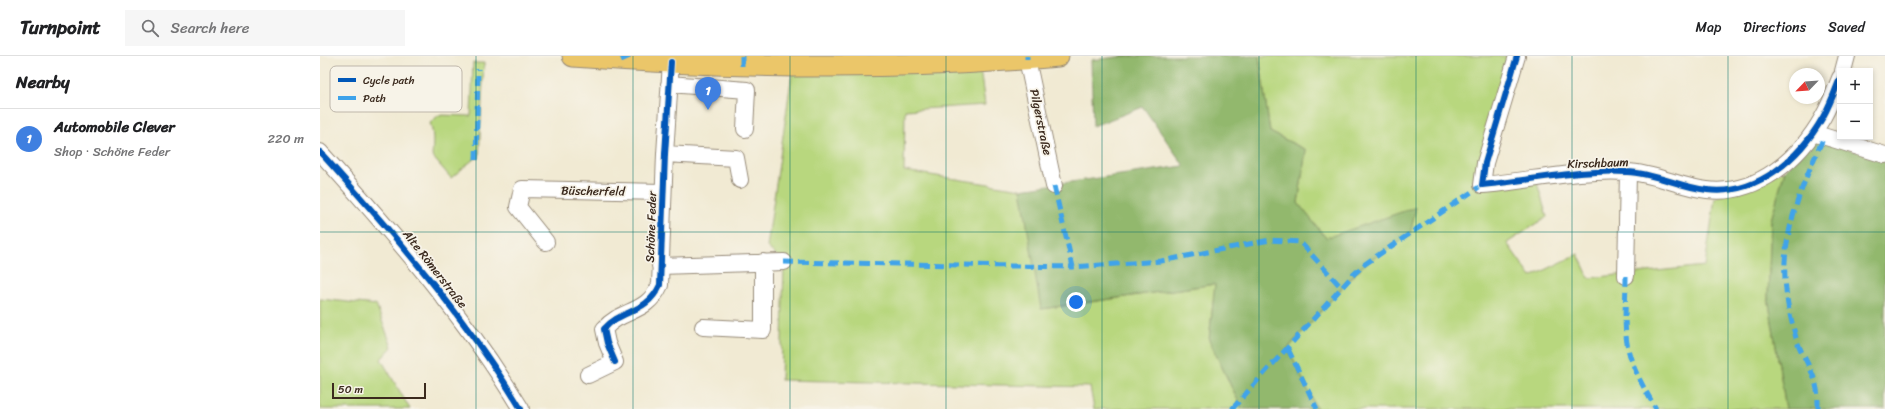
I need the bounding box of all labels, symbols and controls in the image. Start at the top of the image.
search box [125,10,405,46]
text: Turnpoint [20,11,101,44]
text: Search here [171,15,250,41]
text: Map [1695,15,1721,40]
text: Directions [1743,15,1806,40]
text: Saved [1828,15,1865,40]
icon: search [139,17,161,39]
legend [330,66,462,112]
text: Nearby [16,67,70,97]
north arrow [1789,68,1825,104]
map controls [1837,68,1873,140]
button: + [1837,68,1873,104]
text: Cycle path [363,71,415,90]
pin: 1 [695,77,721,110]
street label: Pilgerstraße [1023,87,1059,157]
text: Path [363,89,386,108]
button: − [1837,104,1873,140]
text: Automobile Clever [54,114,175,140]
text: 1 [26,127,32,150]
text: 220 m [267,127,304,150]
text: Shop · Schöne Feder [54,140,170,163]
street label: Kirschbaum [1567,151,1629,175]
street label: Büscherfeld [561,179,627,203]
street label: Schöne Feder [639,190,663,263]
street label: Alte Römerstraße [396,224,473,313]
your location [1066,292,1086,312]
text: 50 m [338,380,363,399]
scale bar [332,381,426,400]

